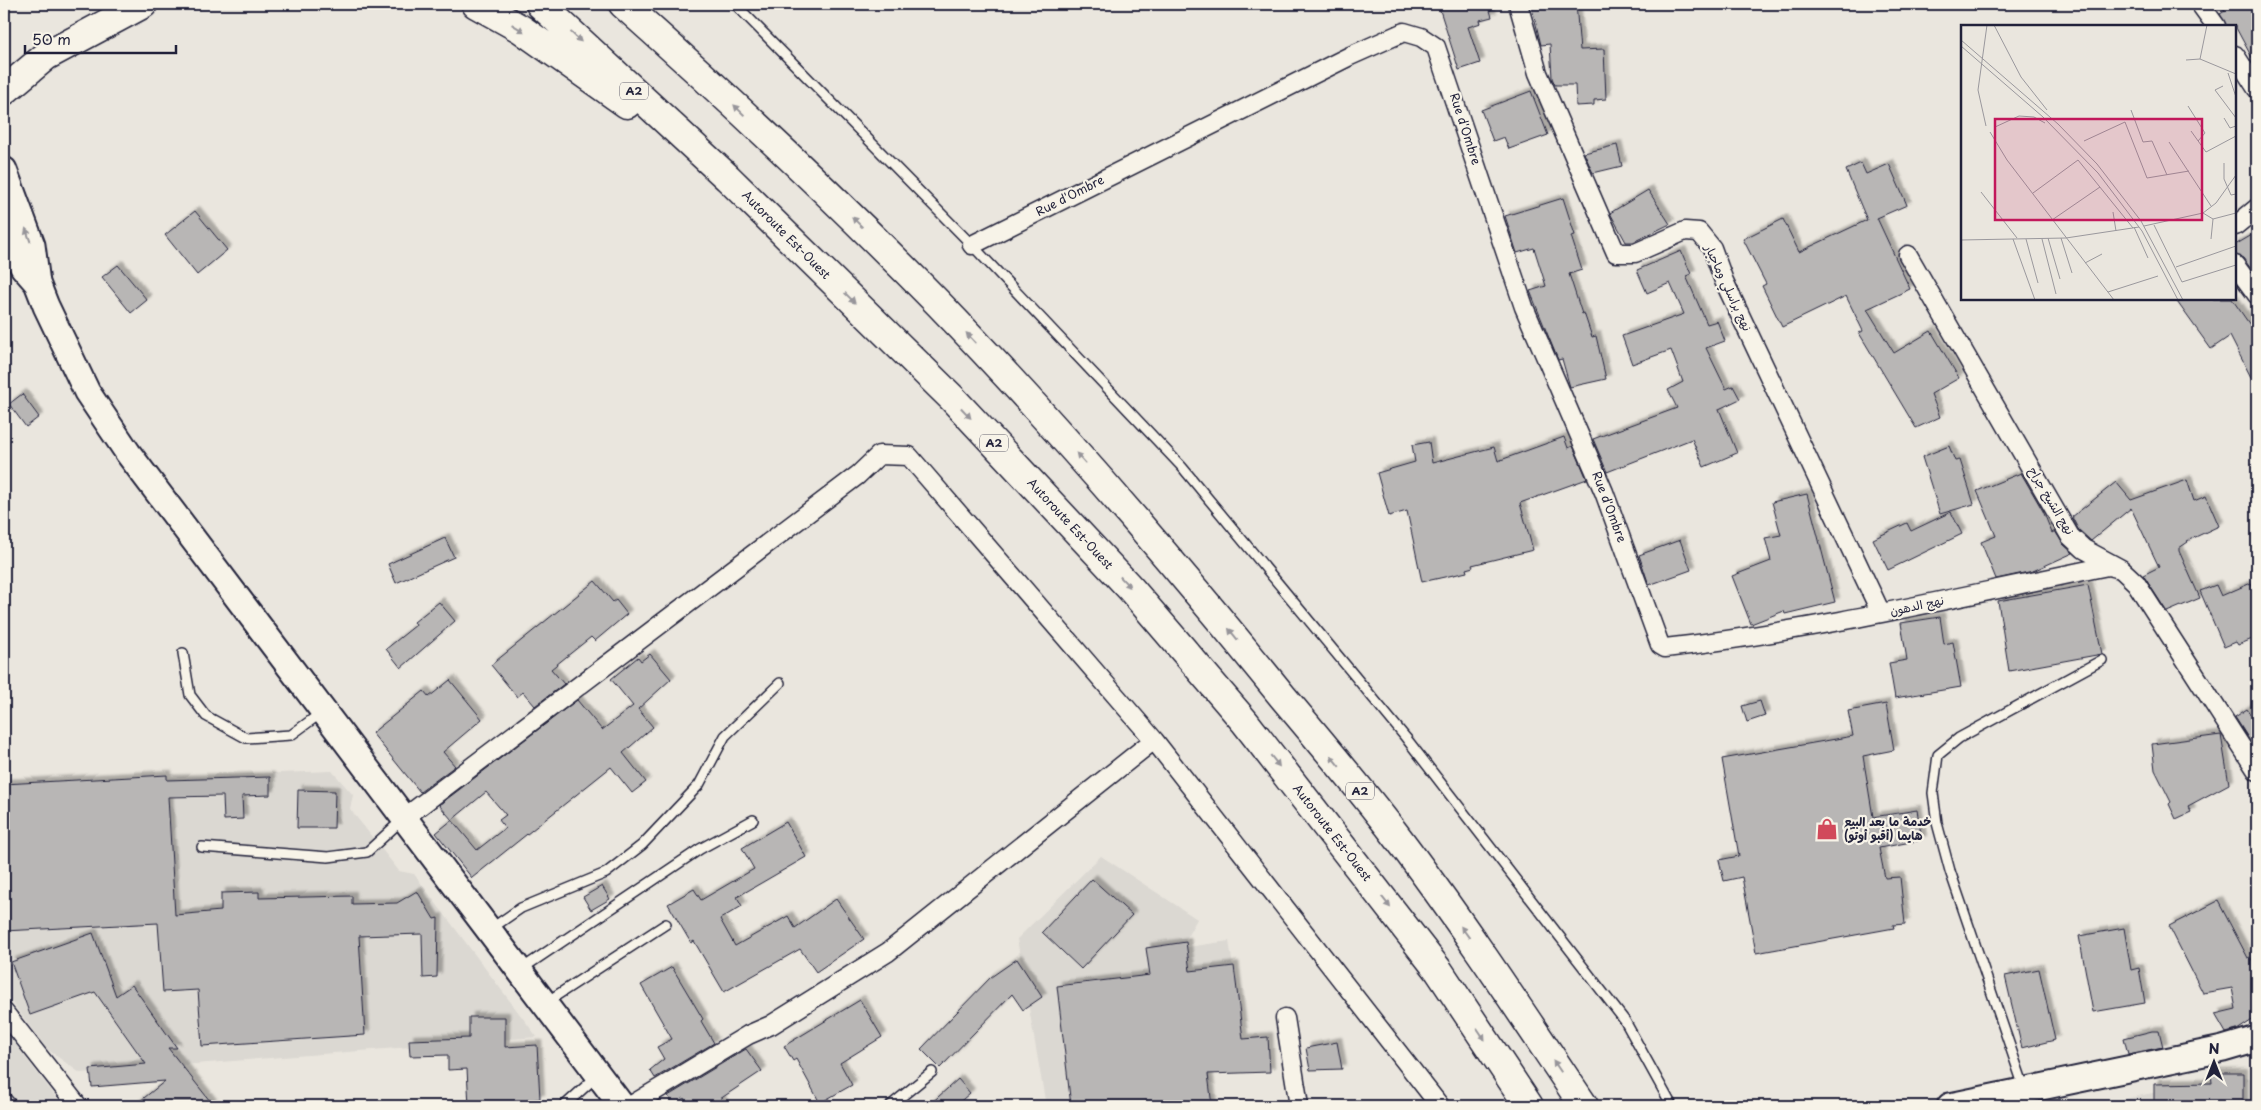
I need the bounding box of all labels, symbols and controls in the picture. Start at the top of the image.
scale bar [25,22,176,54]
one-way arrow [512,24,525,33]
inset map [1961,25,2236,300]
text: 50 m [32,27,71,50]
one-way arrow [570,31,582,43]
road number: A2 [620,82,648,100]
street label: Rue d'Ombre [1446,90,1486,167]
one-way arrow [734,104,746,116]
street label: Rue d'Ombre [1032,170,1107,220]
street label: Autoroute Est-Ouest [738,186,835,283]
one-way arrow [851,216,863,228]
one-way arrow [24,228,32,242]
street label: نهج براسلي وماجبار [1698,240,1757,335]
one-way arrow [844,292,856,304]
one-way arrow [965,333,977,345]
one-way arrow [960,406,972,418]
road number: A2 [980,434,1008,452]
one-way arrow [1075,452,1087,464]
street label: نهج الشيخ جراح [2024,463,2079,538]
street label: Rue d'Ombre [1588,469,1632,545]
street label: Autoroute Est-Ouest [1024,474,1118,573]
one-way arrow [1119,576,1131,588]
street label: نهج الدهون [1888,591,1946,621]
one-way arrow [1227,628,1238,641]
one-way arrow [1270,754,1280,767]
one-way arrow [1330,754,1341,767]
street label: Autoroute Est-Ouest [1289,780,1377,885]
road number: A2 [1346,782,1374,799]
place label: خدمة ما بعد البيع هايما (أقبو أوتو) [1844,812,1931,844]
shop icon: خدمة ما بعد البيع هايما (أقبو أوتو) [1814,816,1840,842]
one-way arrow [1380,895,1391,908]
one-way arrow [1460,925,1470,939]
one-way arrow [1476,1027,1486,1041]
north arrow [2188,1038,2238,1088]
text: N [2208,1038,2220,1059]
one-way arrow [1552,1059,1562,1073]

